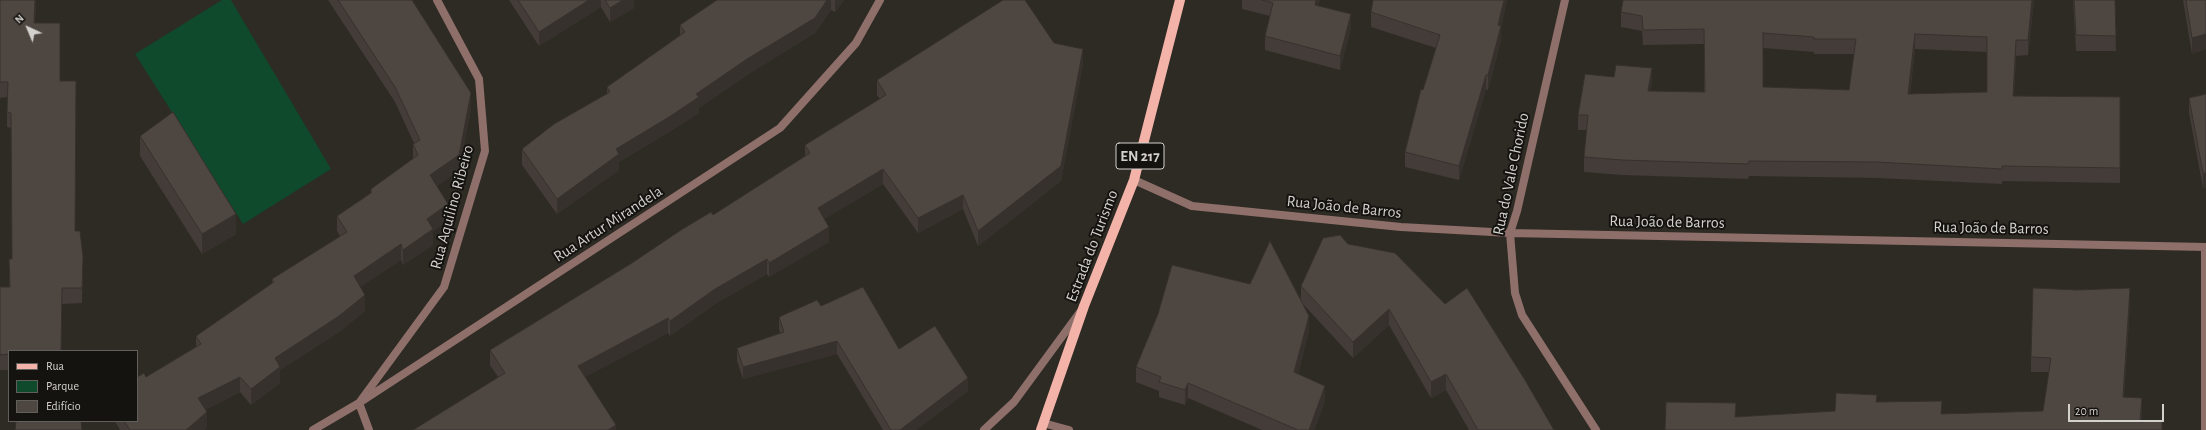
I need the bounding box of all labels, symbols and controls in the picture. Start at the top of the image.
north arrow [8,8,48,48]
text: N [13,12,26,26]
street label: Rua do Vale Chorido [1489,111,1533,237]
street label: Rua Aquilino Ribeiro [426,143,478,271]
road number: EN 217 [1116,143,1164,169]
street label: Rua Artur Mirandela [550,182,666,266]
street label: Estrada do Turismo [1062,187,1122,305]
street label: Rua João de Barros [1286,191,1402,223]
street label: Rua João de Barros [1609,211,1725,233]
street label: Rua João de Barros [1933,217,2049,239]
legend [8,350,138,422]
text: Rua [46,360,64,372]
text: Parque [46,380,79,392]
scale bar [2070,396,2166,422]
text: Edifício [46,400,81,412]
text: 20 m [2075,405,2098,417]

